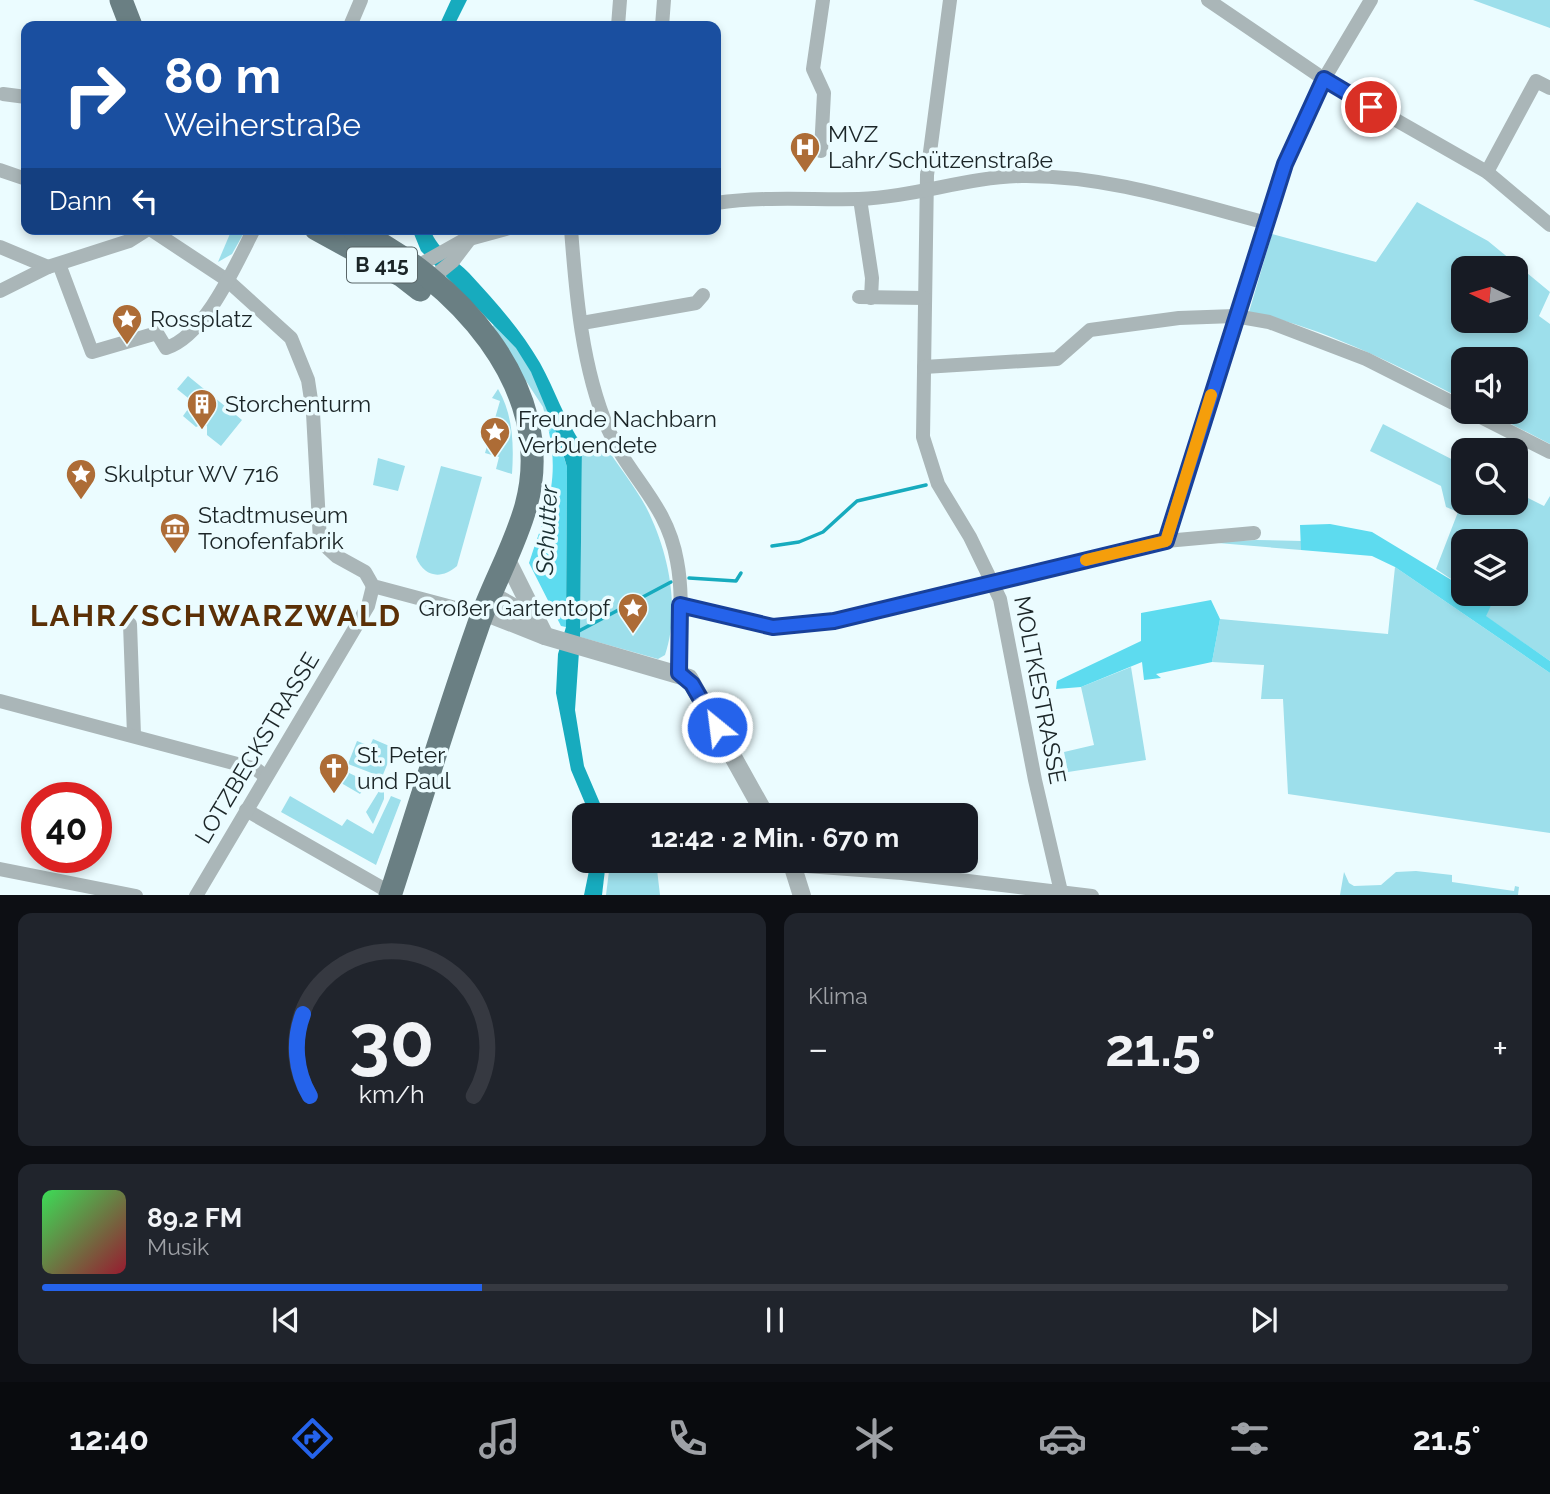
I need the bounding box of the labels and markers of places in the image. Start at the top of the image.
pin [1341,77,1401,137]
place label: MVZ Lahr/Schützenstraße [828,120,1053,173]
hospital icon: MVZ Lahr/Schützenstraße [788,130,822,174]
place icon: Rossplatz [110,302,144,346]
place label: Rossplatz [150,305,252,332]
building icon: Storchenturm [185,387,219,431]
place label: Storchenturm [225,390,371,417]
place label: Freunde Nachbarn Verbuendete [518,405,717,458]
place icon: Freunde Nachbarn Verbuendete [478,415,512,459]
place icon: Skulptur WV 716 [64,457,98,501]
place label: Skulptur WV 716 [104,460,279,487]
place label: Stadtmuseum Tonofenfabrik [198,501,348,554]
museum icon: Stadtmuseum Tonofenfabrik [158,511,192,555]
place icon: Großer Gartentopf [616,591,650,635]
place label: Großer Gartentopf [418,594,611,621]
place label: St. Peter und Paul [357,741,452,794]
church icon: St. Peter und Paul [317,751,351,795]

